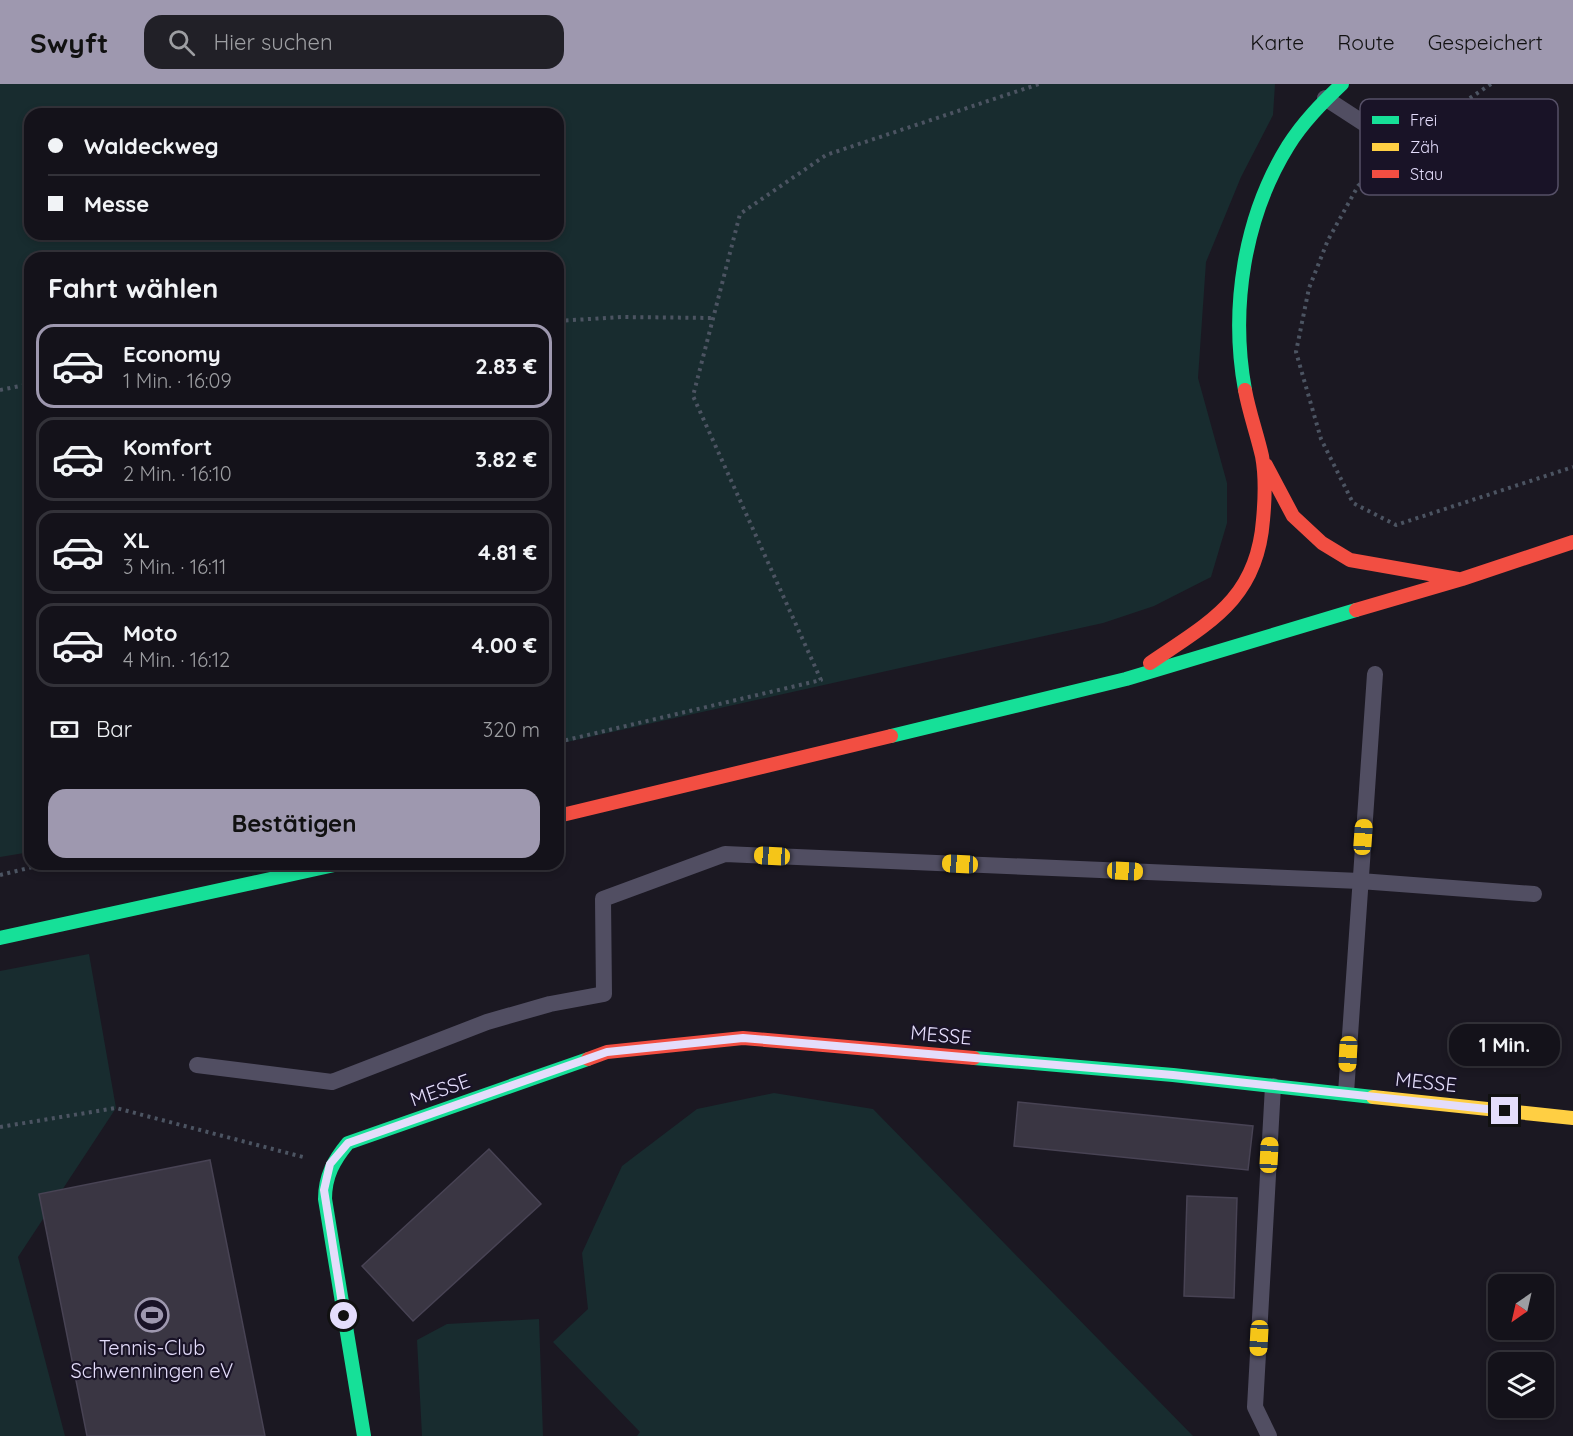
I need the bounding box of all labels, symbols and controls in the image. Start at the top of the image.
search box [144,15,564,69]
text: Swyft [30,25,108,60]
icon: search [165,26,198,59]
text: Hier suchen [213,28,333,56]
text: Karte [1250,29,1304,55]
text: Route [1337,29,1395,55]
text: Gespeichert [1428,29,1543,55]
legend [1360,99,1558,195]
text: Frei [1410,110,1437,130]
text: Waldeckweg [84,132,219,160]
text: Zäh [1410,137,1439,157]
text: Stau [1410,164,1443,184]
text: Messe [84,190,149,218]
text: Fahrt wählen [48,271,218,305]
icon: car [51,339,105,393]
text: Economy [123,340,221,368]
text: 2.83 € [475,352,537,380]
text: 1 Min. · 16:09 [123,368,232,393]
icon: car [51,432,105,486]
text: Komfort [123,433,212,461]
text: 3.82 € [475,445,537,473]
text: 2 Min. · 16:10 [123,461,232,486]
icon: car [51,525,105,579]
text: XL [123,526,150,554]
text: 4.81 € [478,538,537,566]
text: 3 Min. · 16:11 [123,554,226,579]
icon: car [51,618,105,672]
text: Moto [123,619,177,647]
text: 4.00 € [472,631,537,659]
text: 4 Min. · 16:12 [123,647,230,672]
icon: cash [48,713,81,746]
text: Bar [96,715,132,743]
text: 320 m [483,717,540,742]
button: Bestätigen [48,789,540,858]
car [1353,818,1373,856]
car [754,846,790,866]
car [942,854,978,874]
car [1107,861,1143,881]
street label: MESSE [909,1019,973,1050]
callout: 1 Min. [1450,1024,1561,1066]
text: 1 Min. [1479,1032,1530,1057]
car [1338,1036,1358,1072]
street label: MESSE [1394,1066,1458,1097]
street label: MESSE [407,1068,473,1111]
route end [1491,1097,1518,1124]
car [1259,1137,1279,1173]
north arrow [1488,1274,1554,1340]
map controls [1488,1274,1554,1418]
sports icon: Tennis-Club Schwenningen eV [134,1297,170,1333]
route start [330,1302,357,1329]
car [1249,1320,1269,1356]
place label: Tennis-Club Schwenningen eV [71,1335,233,1383]
button: layers [1488,1352,1554,1418]

